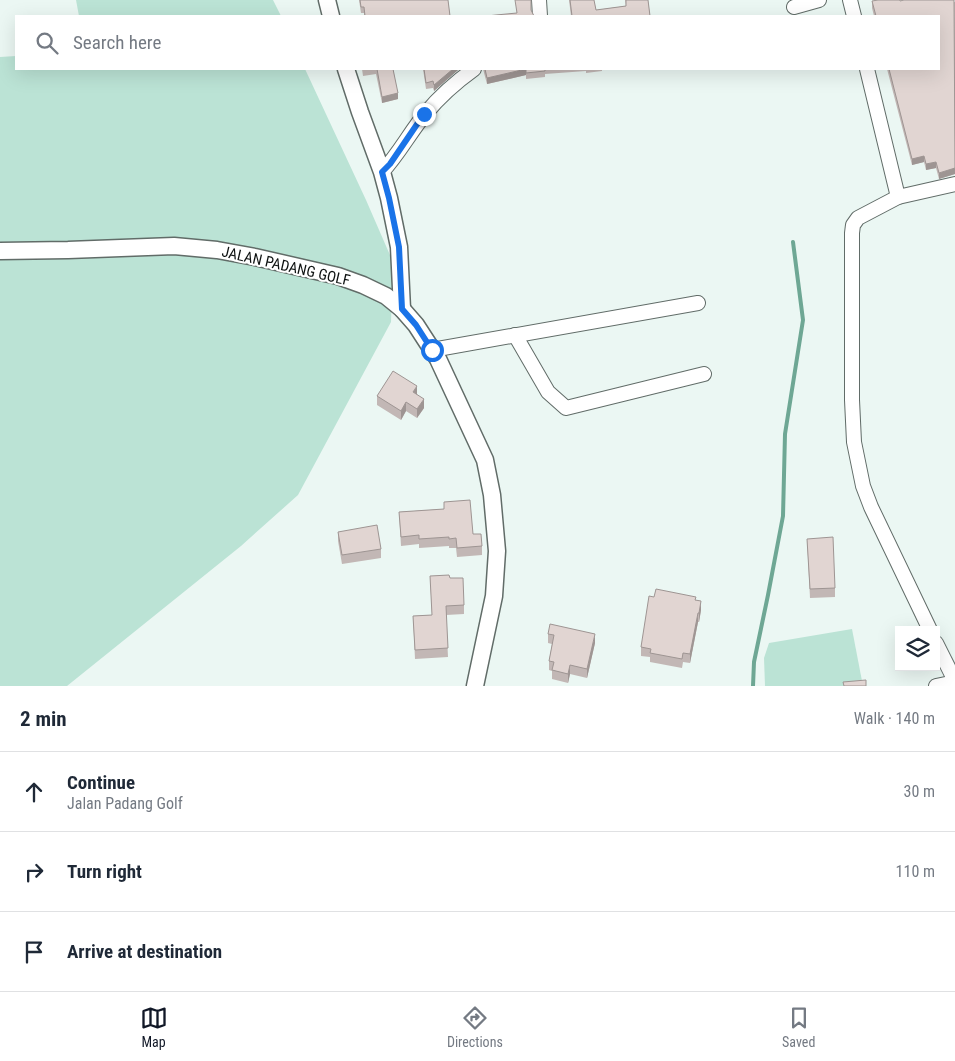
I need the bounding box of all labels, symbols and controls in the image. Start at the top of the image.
search box [15,15,940,70]
icon: search [33,29,61,57]
text: Search here [73,31,161,54]
route end [413,103,436,126]
street label: JALAN PADANG GOLF [220,242,352,290]
route start [421,339,444,362]
map controls [895,626,940,671]
button: layers [895,626,940,671]
text: 2 min [20,707,67,731]
text: Walk · 140 m [854,709,935,728]
text: Continue [67,771,135,794]
icon: ahead [20,778,48,806]
text: 30 m [903,782,935,801]
text: Jalan Padang Golf [67,794,183,813]
icon: right [20,858,48,886]
text: Turn right [67,860,142,883]
text: 110 m [896,862,935,881]
icon: arrive [20,938,48,966]
text: Arrive at destination [67,940,222,963]
tab: Map [140,1004,168,1050]
tab: Directions [447,1004,503,1050]
tab: Saved [782,1004,815,1050]

